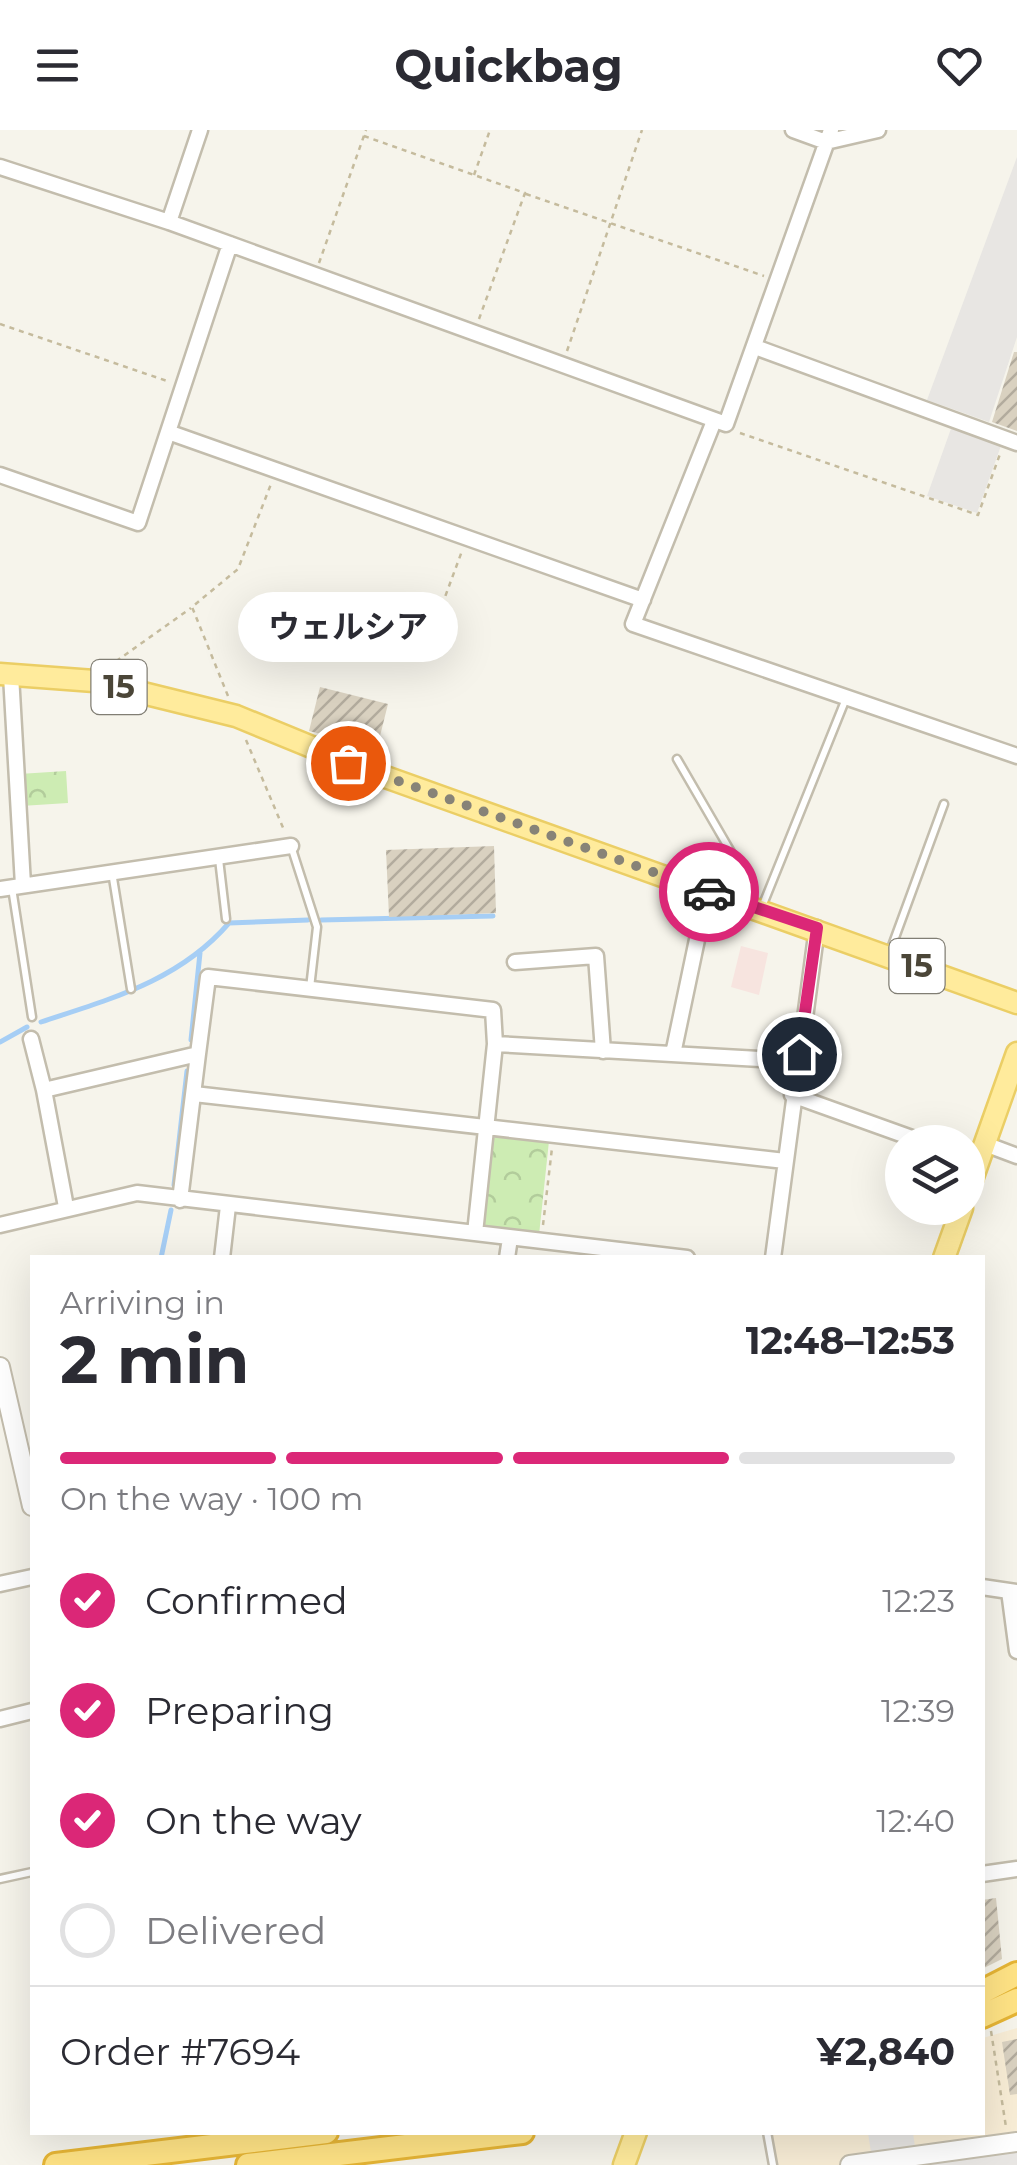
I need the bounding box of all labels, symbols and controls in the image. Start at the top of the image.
icon: menu [30,38,85,93]
text: Quickbag [394,38,623,93]
icon: heart [932,38,987,93]
callout: ウェルシア [238,593,458,663]
text: ウェルシア [268,607,428,646]
road number: 15 [92,660,146,714]
pin [306,721,391,806]
icon: bag [321,736,376,791]
courier [659,842,759,942]
icon: car [682,865,737,920]
road number: 15 [890,939,944,993]
pin [757,1012,842,1097]
icon: home [772,1027,827,1082]
map controls [885,1125,985,1225]
button: layers [885,1125,985,1225]
text: Arriving in [60,1283,225,1322]
text: 12:48–12:53 [746,1317,955,1364]
text: 2 min [60,1320,249,1399]
text: On the way · 100 m [60,1479,363,1518]
icon: check [60,1573,115,1628]
text: Confirmed [145,1577,348,1624]
text: 12:23 [882,1581,955,1620]
icon: check [60,1683,115,1738]
text: Preparing [145,1687,334,1734]
text: 12:39 [881,1691,955,1730]
icon: check [60,1793,115,1848]
text: On the way [145,1797,362,1844]
text: 12:40 [876,1801,955,1840]
text: Delivered [145,1907,326,1954]
text: Order #7694 [60,2028,300,2075]
text: ¥2,840 [817,2028,955,2075]

